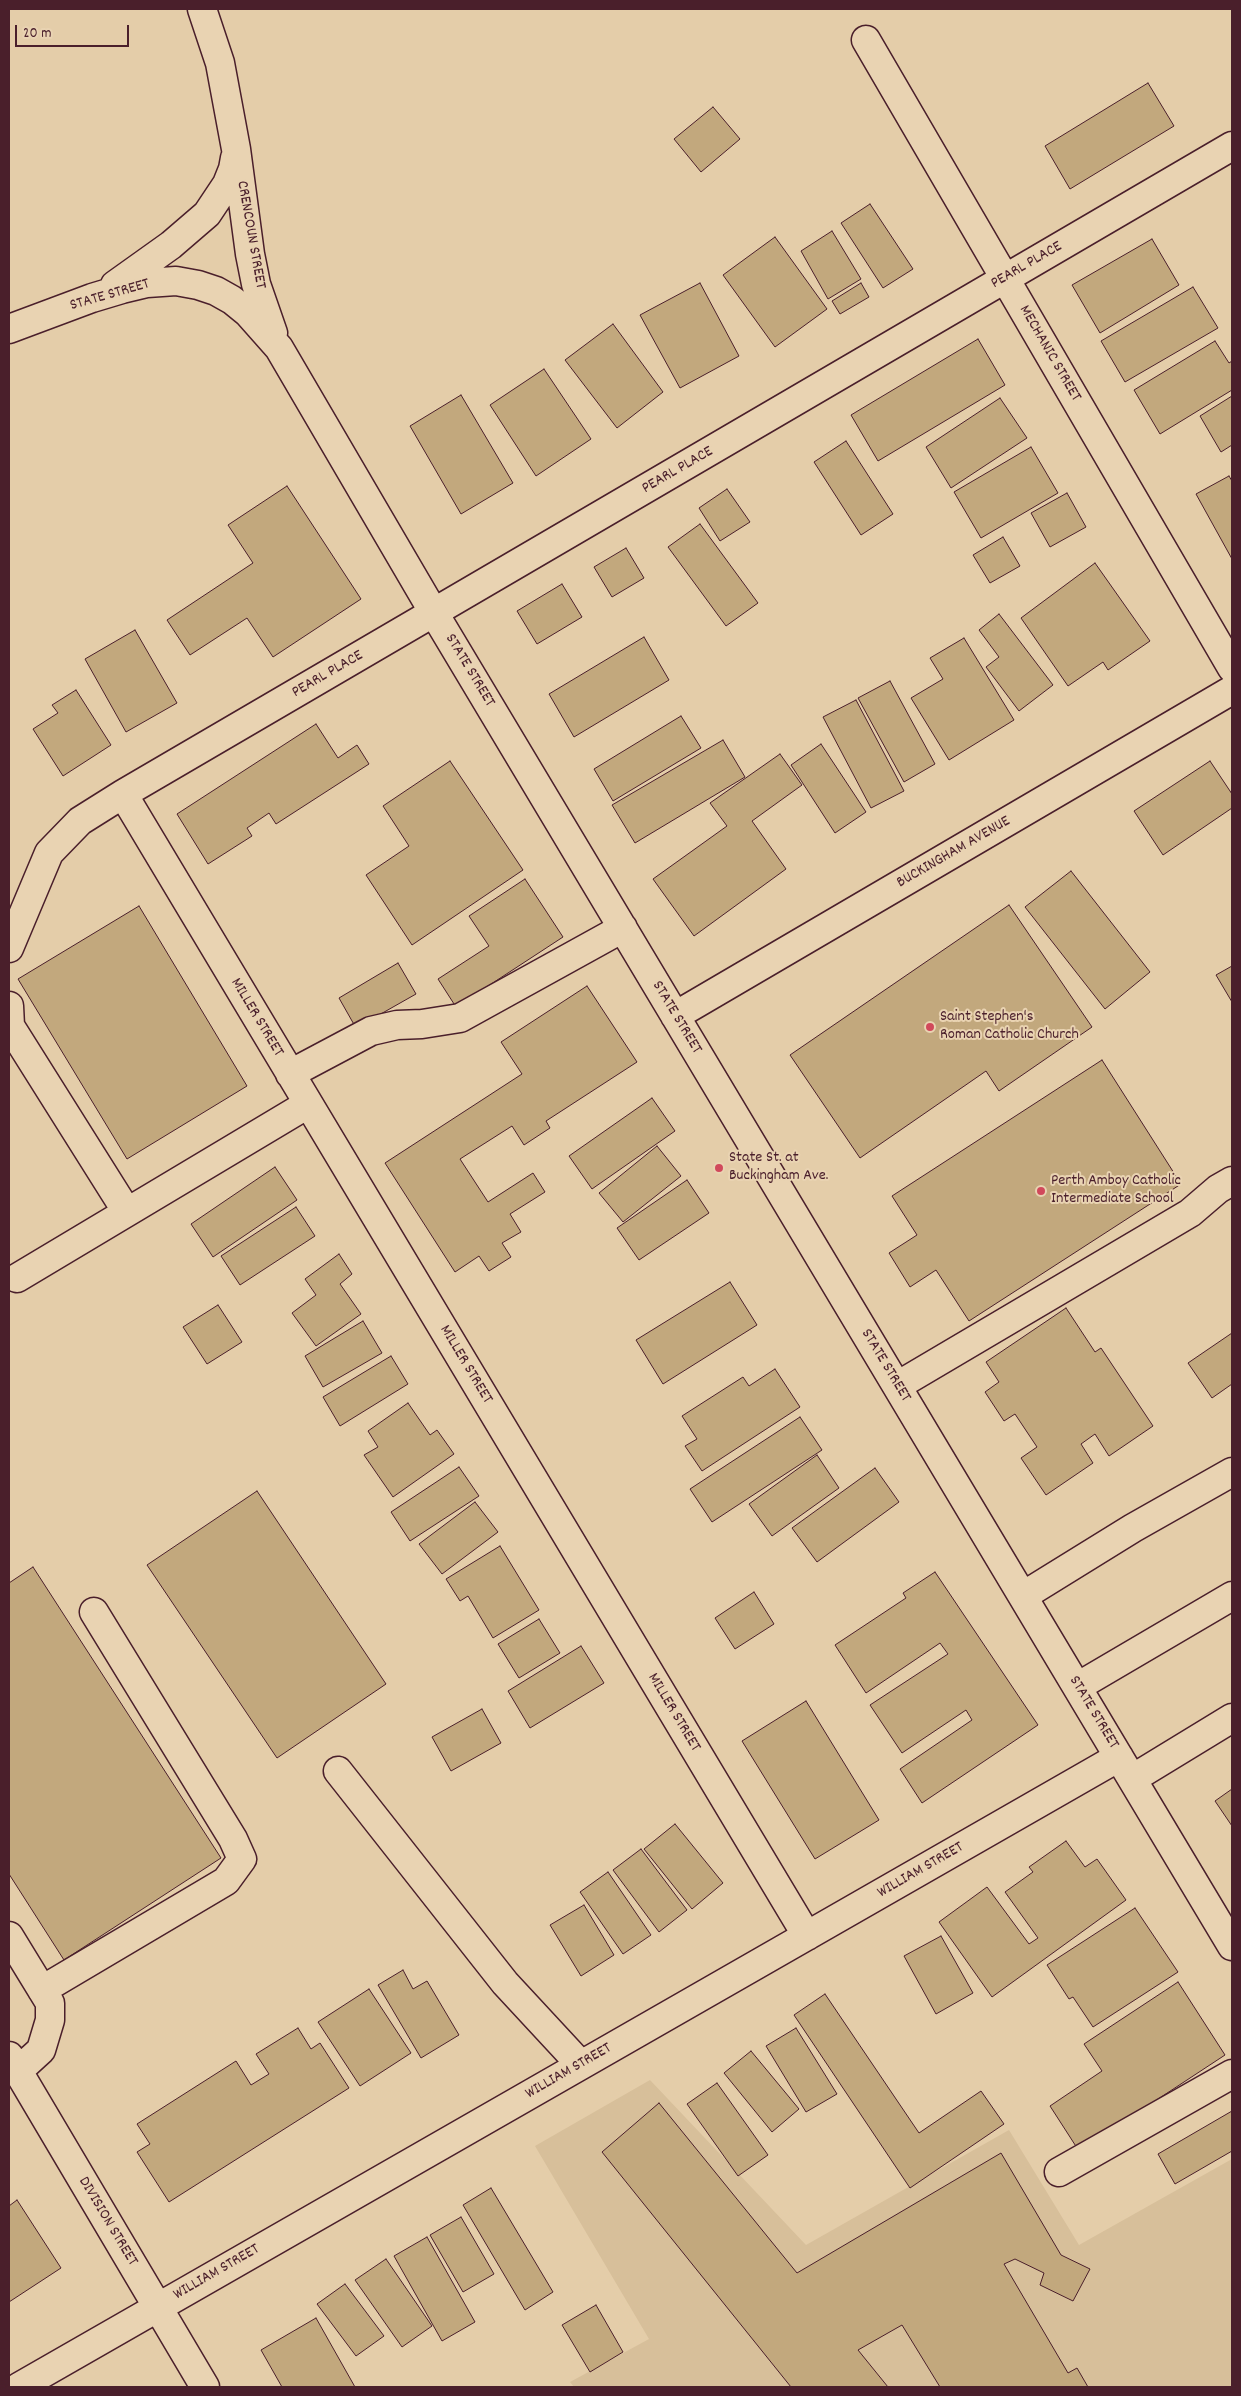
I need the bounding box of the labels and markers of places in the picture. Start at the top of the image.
place label: Saint Stephen's Roman Catholic Church [940,1008,1079,1046]
marker: Saint Stephen's Roman Catholic Church [924,1021,936,1033]
place label: State St. at Buckingham Ave. [729,1149,828,1187]
marker: State St. at Buckingham Ave. [713,1162,725,1174]
place label: Perth Amboy Catholic Intermediate School [1051,1172,1181,1210]
marker: Perth Amboy Catholic Intermediate School [1035,1185,1047,1197]

